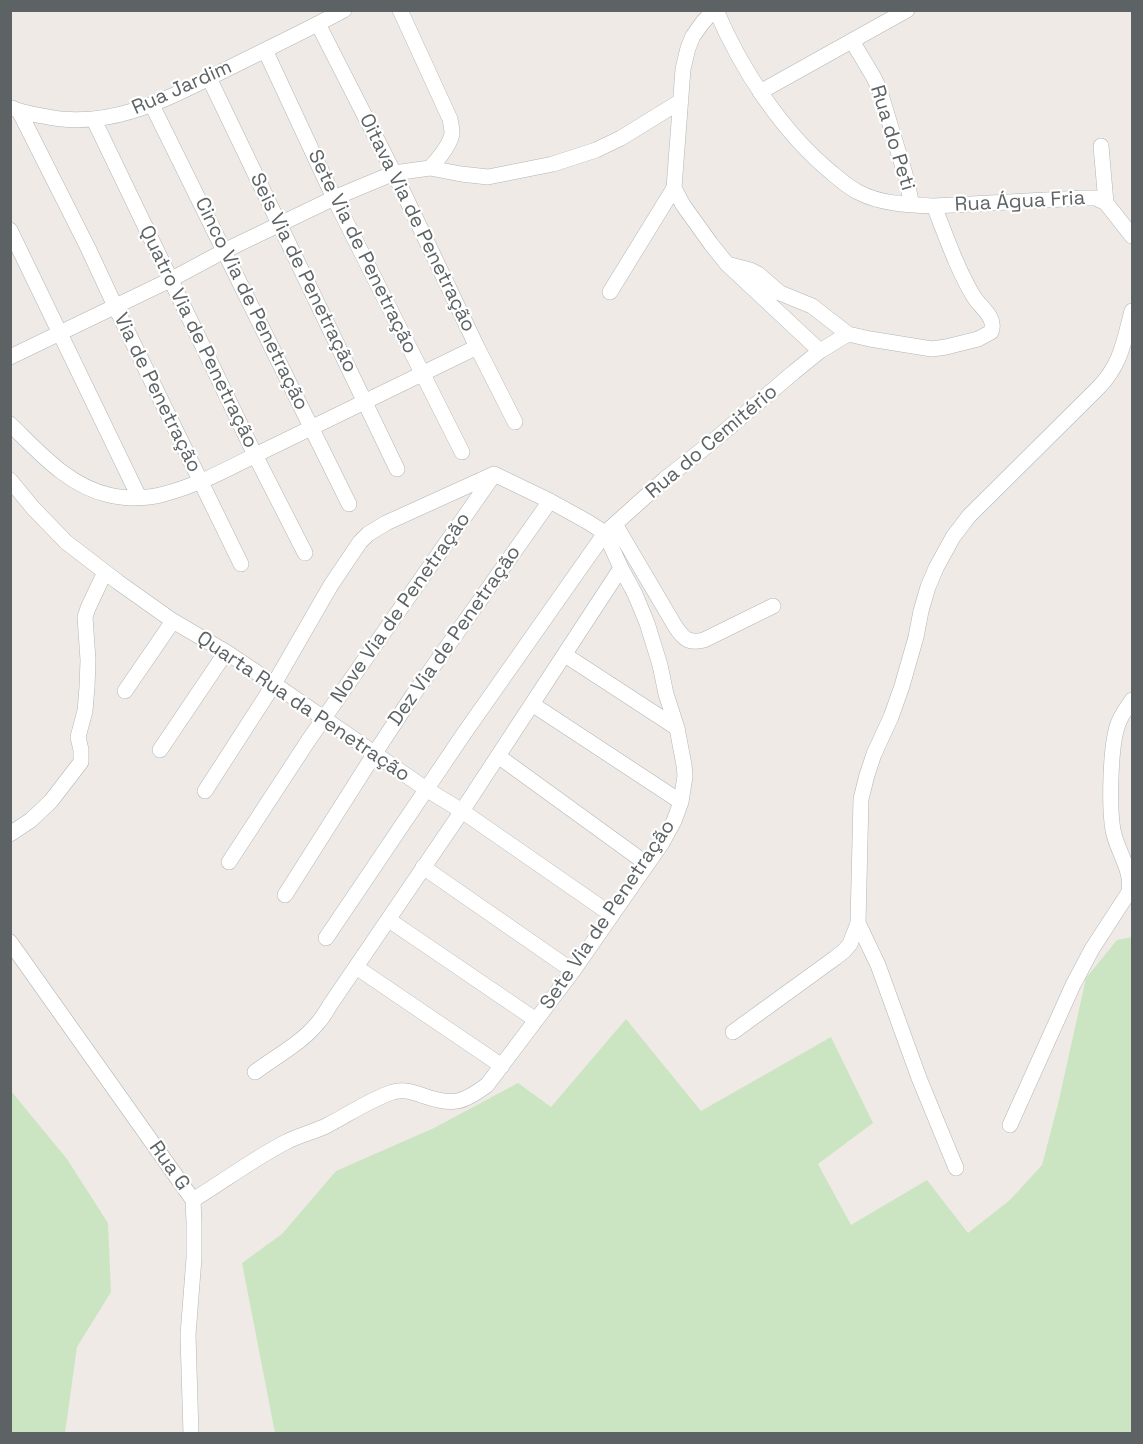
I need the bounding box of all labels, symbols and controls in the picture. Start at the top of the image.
street label: Rua Jardim [128,55,236,121]
street label: Rua do Peti [865,82,919,194]
street label: Oitava Via de Penetração [354,110,480,336]
street label: Sete Via de Penetração [302,146,422,358]
street label: Seis Via de Penetração [244,169,362,377]
street label: Rua Água Fria [954,187,1086,217]
street label: Cinco Via de Penetração [189,194,313,414]
street label: Quatro Via de Penetração [134,222,262,452]
street label: Via de Penetração [108,309,206,477]
street label: Rua do Cemitério [641,380,783,504]
street label: Nove Via de Penetração [326,508,476,708]
street label: Dez Via de Penetração [384,541,526,731]
street label: Quarta Rua da Penetração [192,627,414,787]
street label: Sete Via de Penetração [535,816,681,1014]
street label: Rua G [143,1137,195,1195]

